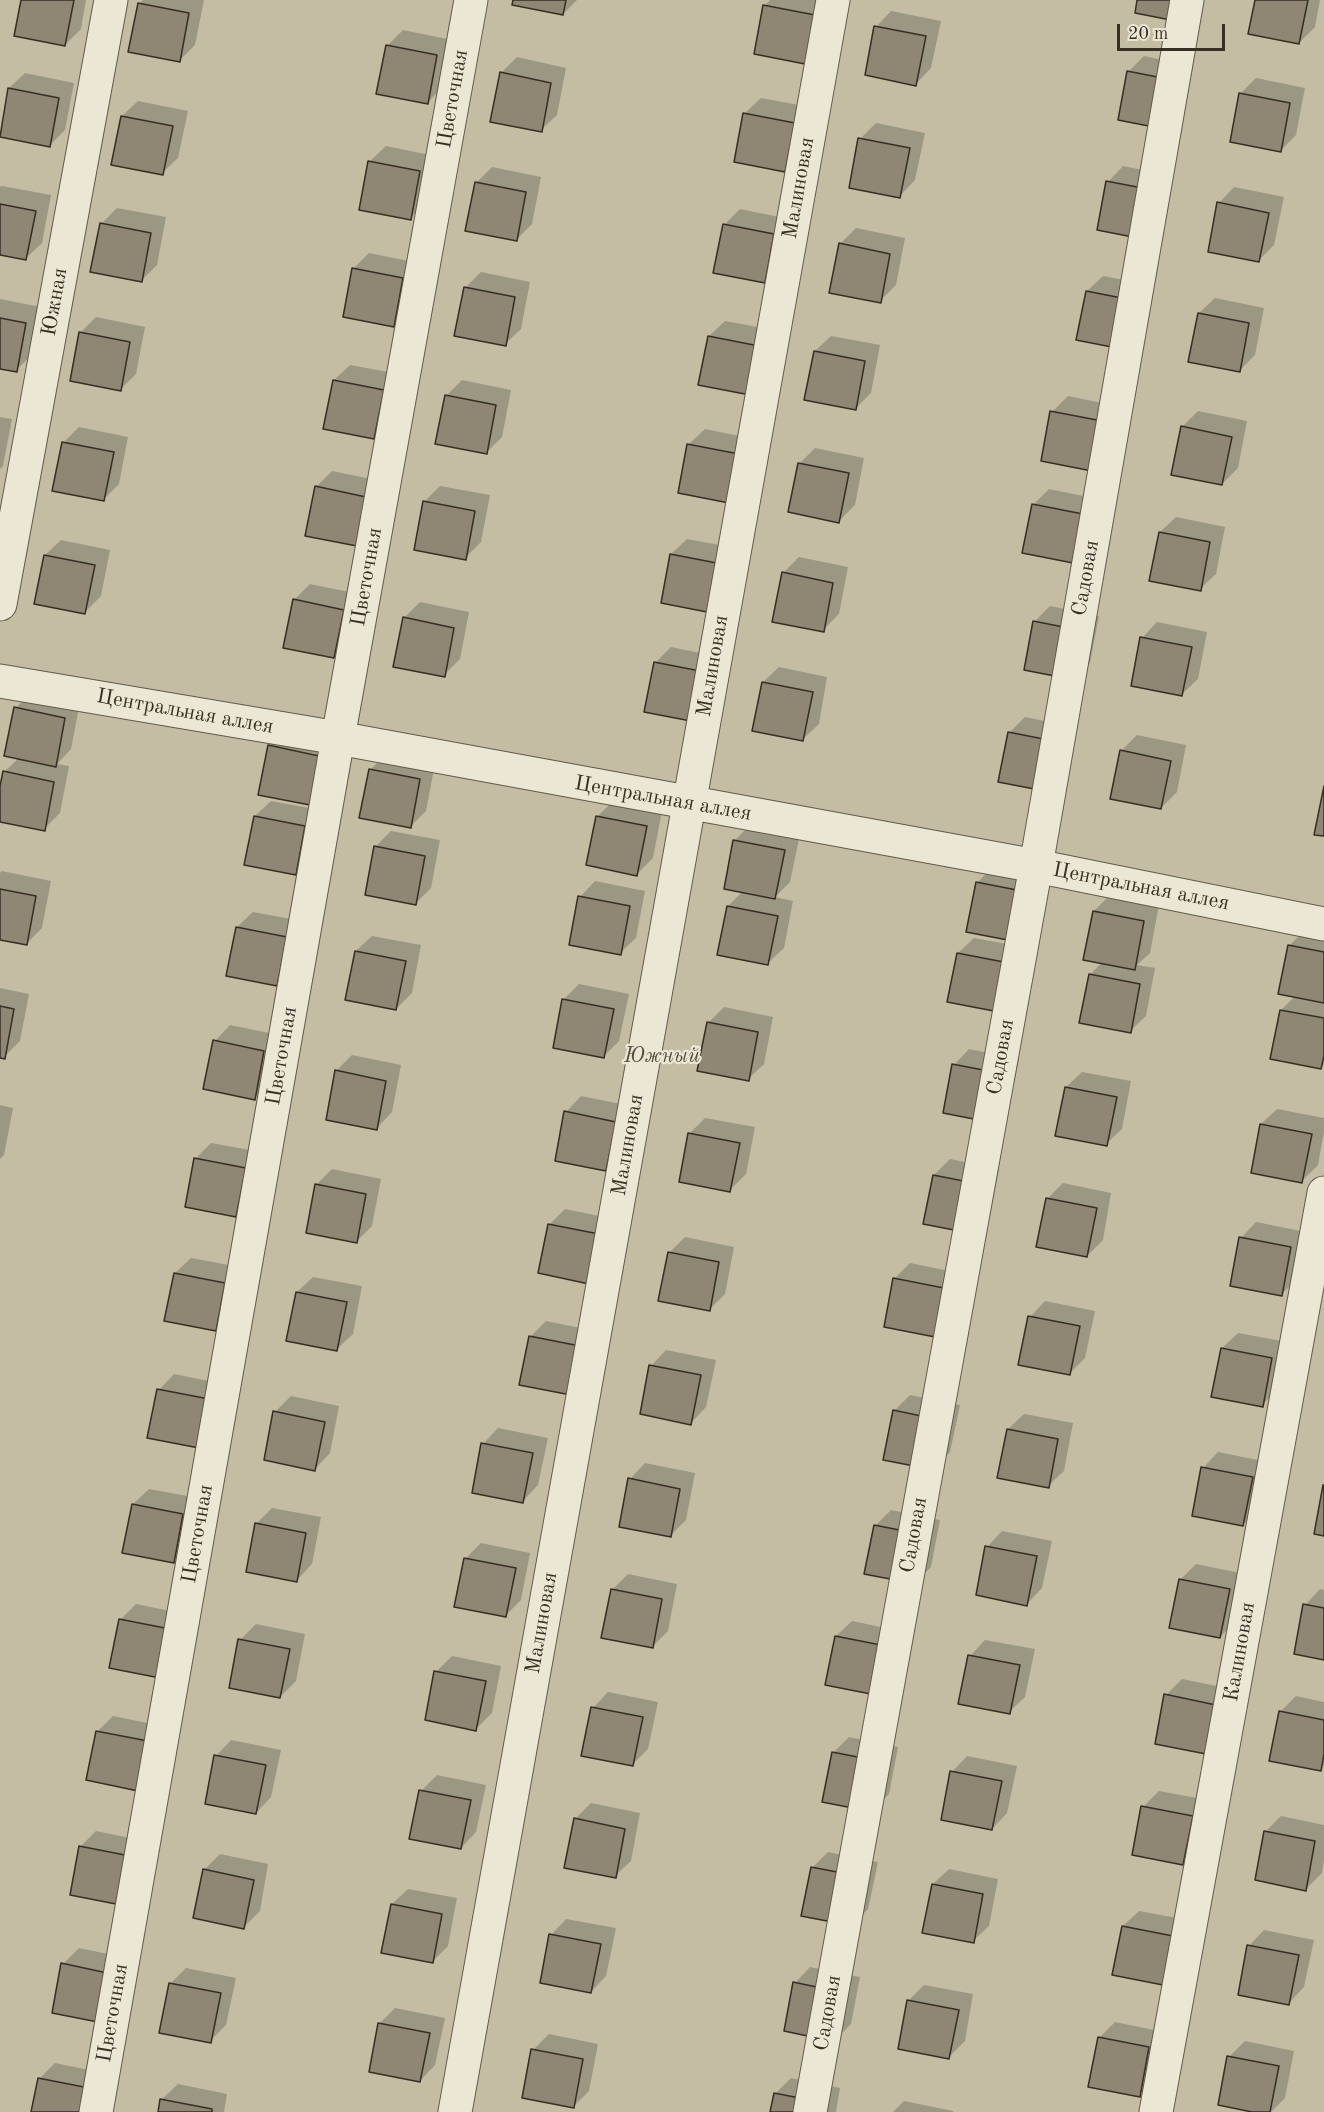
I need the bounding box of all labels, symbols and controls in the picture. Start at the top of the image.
scale bar [1120,12,1228,50]
text: 20 m [1128,25,1168,43]
street label: Цветочная [432,47,474,151]
street label: Малиновая [778,135,820,241]
street label: Южная [37,266,73,338]
street label: Цветочная [346,525,388,629]
street label: Садовая [1067,538,1105,618]
street label: Малиновая [692,613,734,719]
street label: Центральная аллея [95,684,275,740]
street label: Центральная аллея [573,771,753,827]
street label: Центральная аллея [1051,858,1231,916]
street label: Цветочная [261,1004,303,1108]
street label: Садовая [982,1017,1020,1097]
park label: Южный [624,1043,700,1069]
street label: Малиновая [607,1092,649,1198]
street label: Цветочная [177,1482,219,1586]
street label: Садовая [895,1495,933,1575]
street label: Малиновая [521,1570,563,1676]
street label: Калиновая [1219,1600,1261,1704]
street label: Цветочная [92,1961,134,2065]
street label: Садовая [809,1973,847,2053]

